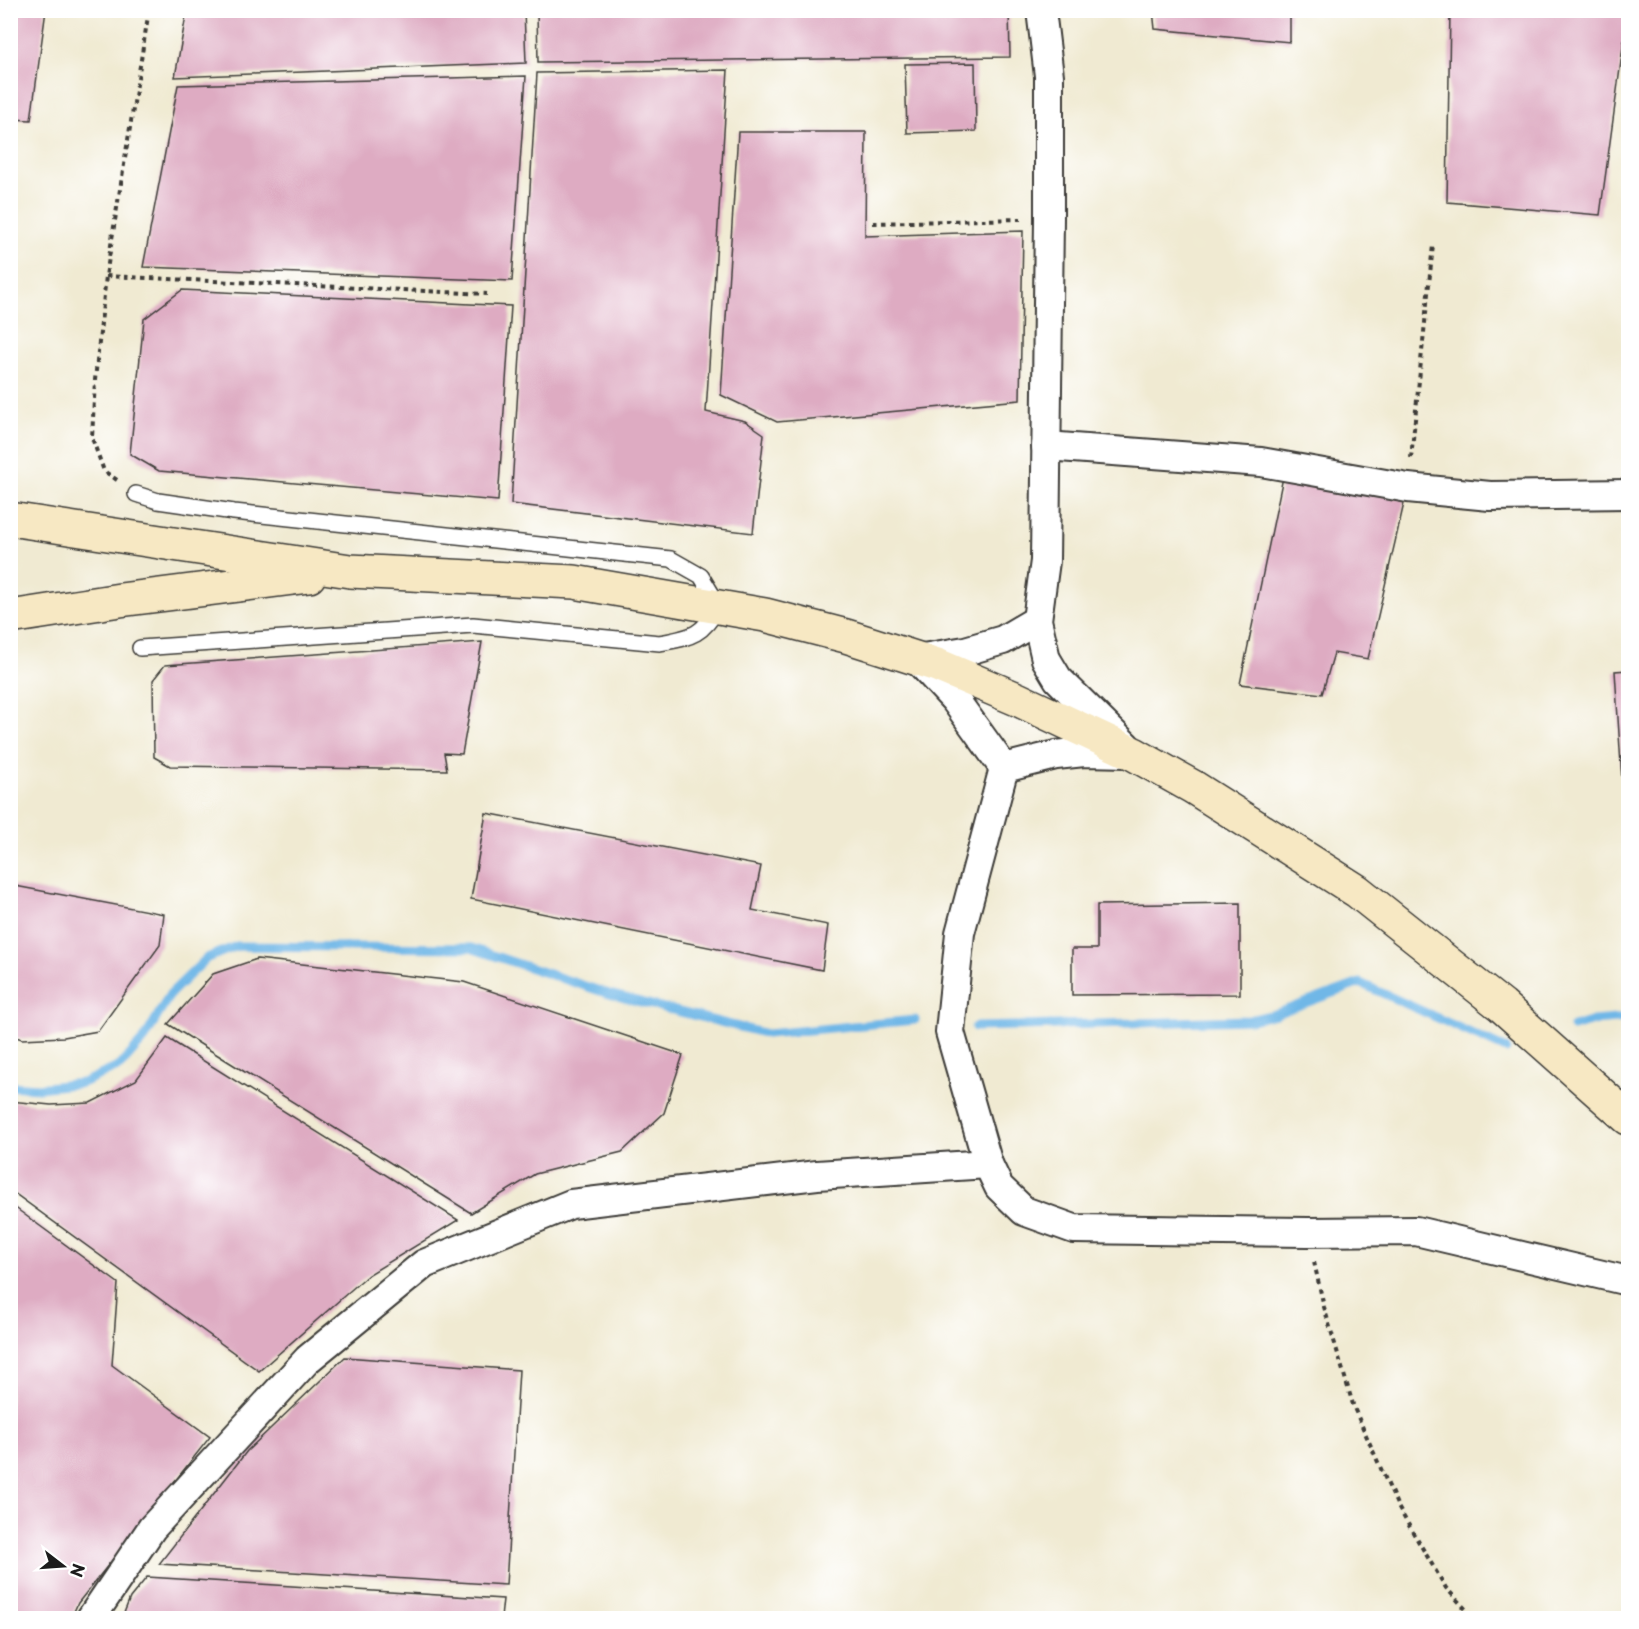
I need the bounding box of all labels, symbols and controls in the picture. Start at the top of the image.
north arrow [33,1536,93,1596]
text: N [65,1561,92,1580]

